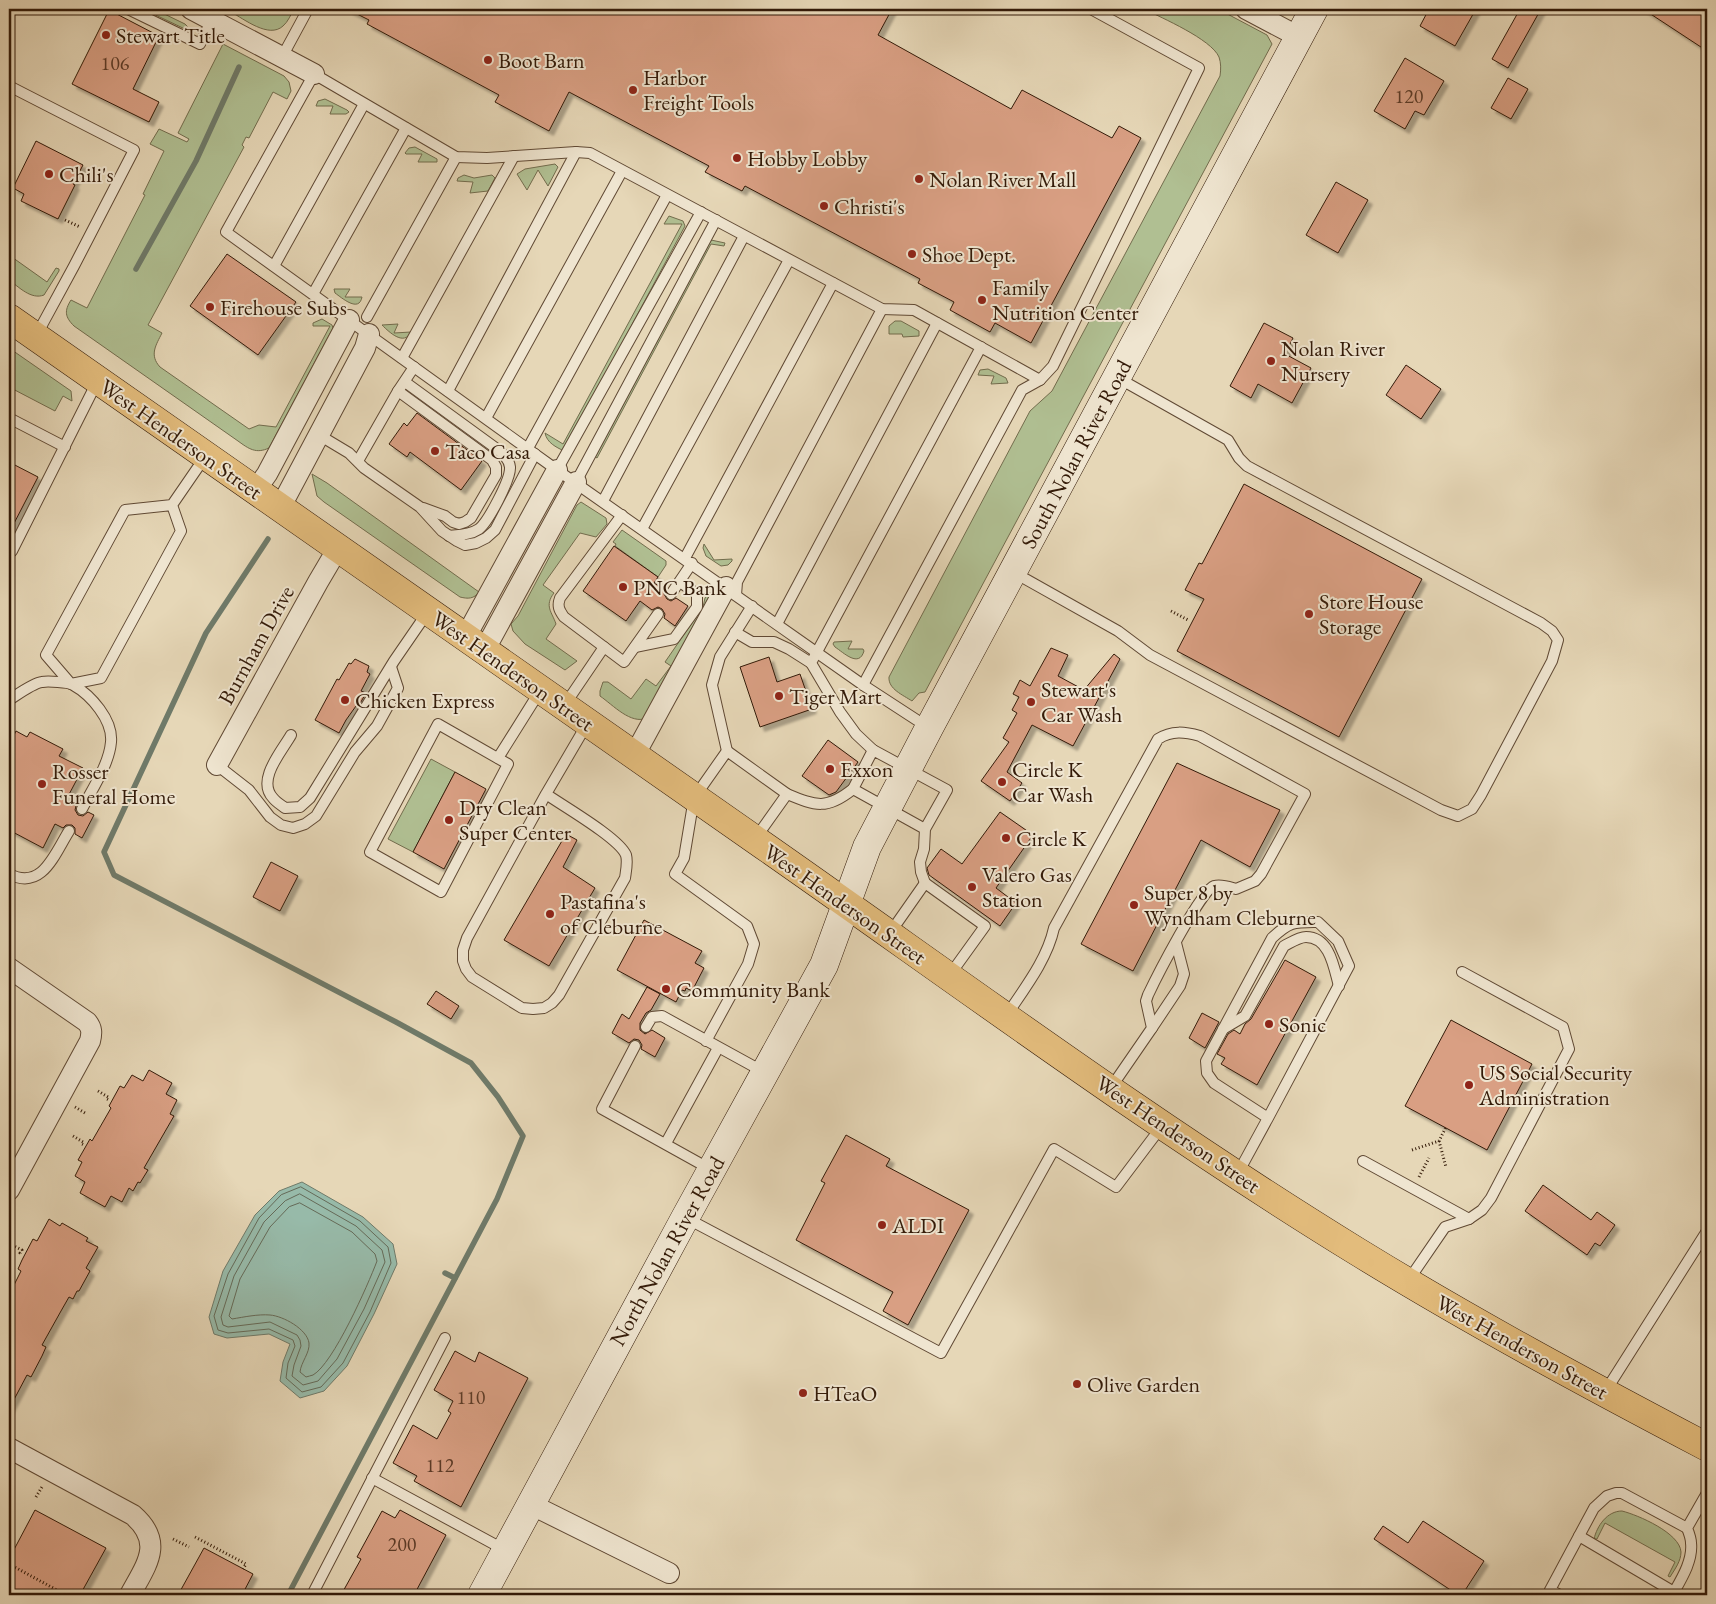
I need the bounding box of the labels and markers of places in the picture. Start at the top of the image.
place label: Stewart Title [116,21,225,50]
marker: Stewart Title [100,29,112,41]
place label: Boot Barn [498,46,585,75]
marker: Boot Barn [482,54,494,66]
place label: Harbor Freight Tools [643,63,754,117]
marker: Harbor Freight Tools [627,84,639,96]
place label: Hobby Lobby [747,144,868,173]
marker: Hobby Lobby [731,152,743,164]
place label: Chili's [59,160,114,189]
place label: Nolan River Mall [929,165,1076,194]
marker: Chili's [43,168,55,180]
marker: Nolan River Mall [913,173,925,185]
place label: Christi's [834,192,905,221]
marker: Christi's [818,200,830,212]
place label: Shoe Dept. [922,240,1016,269]
marker: Shoe Dept. [906,248,918,260]
place label: Family Nutrition Center [992,273,1139,327]
place label: Firehouse Subs [220,293,347,322]
marker: Family Nutrition Center [976,294,988,306]
marker: Firehouse Subs [204,301,216,313]
place label: Nolan River Nursery [1281,334,1386,388]
marker: Nolan River Nursery [1265,355,1277,367]
place label: Taco Casa [445,437,531,466]
marker: Taco Casa [429,445,441,457]
place label: PNC Bank [633,573,727,602]
marker: PNC Bank [617,581,629,593]
place label: Store House Storage [1319,587,1424,641]
marker: Store House Storage [1303,608,1315,620]
place label: Stewart's Car Wash [1041,675,1122,729]
place label: Tiger Mart [789,682,882,711]
place label: Chicken Express [355,686,495,715]
marker: Tiger Mart [773,690,785,702]
marker: Chicken Express [339,694,351,706]
marker: Stewart's Car Wash [1025,696,1037,708]
place label: Exxon [840,755,894,784]
place label: Circle K Car Wash [1012,755,1093,809]
place label: Rosser Funeral Home [52,757,176,811]
marker: Exxon [824,763,836,775]
marker: Circle K Car Wash [996,776,1008,788]
marker: Rosser Funeral Home [36,778,48,790]
place label: Dry Clean Super Center [459,793,572,847]
marker: Dry Clean Super Center [443,814,455,826]
place label: Circle K [1016,824,1088,853]
marker: Circle K [1000,832,1012,844]
place label: Valero Gas Station [982,860,1072,914]
place label: Super 8 by Wyndham Cleburne [1144,878,1316,932]
marker: Valero Gas Station [966,881,978,893]
place label: Pastafina's of Cleburne [560,887,663,941]
marker: Super 8 by Wyndham Cleburne [1128,899,1140,911]
marker: Pastafina's of Cleburne [544,908,556,920]
place label: Community Bank [676,975,831,1004]
marker: Community Bank [660,983,672,995]
place label: Sonic [1279,1010,1326,1039]
marker: Sonic [1263,1018,1275,1030]
place label: US Social Security Administration [1478,1058,1633,1112]
marker: US Social Security Administration [1463,1079,1475,1091]
place label: ALDI [891,1211,945,1240]
marker: ALDI [876,1219,888,1231]
place label: Olive Garden [1087,1370,1200,1399]
marker: Olive Garden [1071,1378,1083,1390]
place label: HTeaO [813,1379,877,1408]
marker: HTeaO [797,1387,809,1399]

